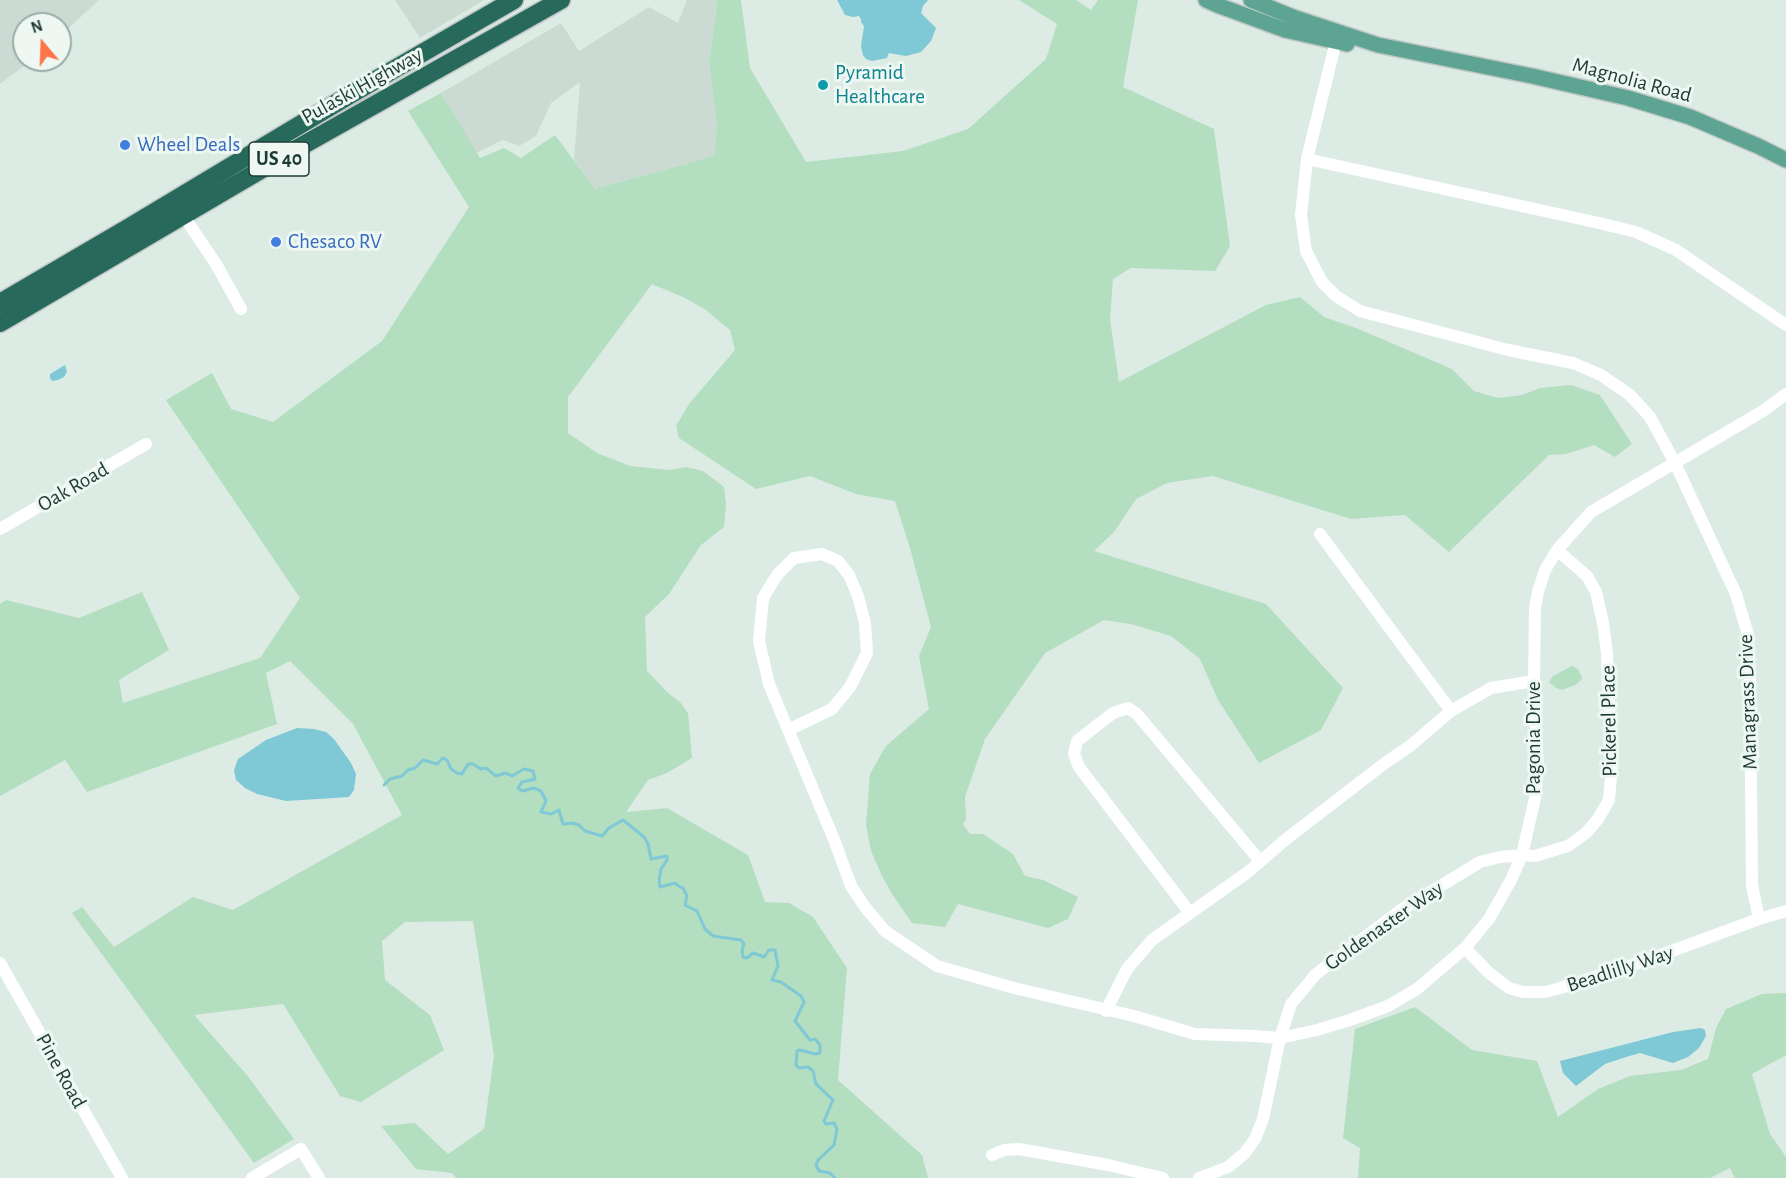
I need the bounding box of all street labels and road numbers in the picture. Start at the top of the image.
street label: Pulaski Highway [297,42,427,130]
street label: Magnolia Road [1570,52,1694,108]
road number: US 40 [249,142,309,176]
street label: Oak Road [33,457,113,517]
street label: Managrass Drive [1733,634,1763,770]
street label: Pickerel Place [1595,665,1623,777]
street label: Pagonia Drive [1521,681,1547,795]
street label: Goldenaster Way [1320,876,1448,976]
street label: Beadlilly Way [1564,940,1676,998]
street label: Pine Road [30,1029,92,1113]

